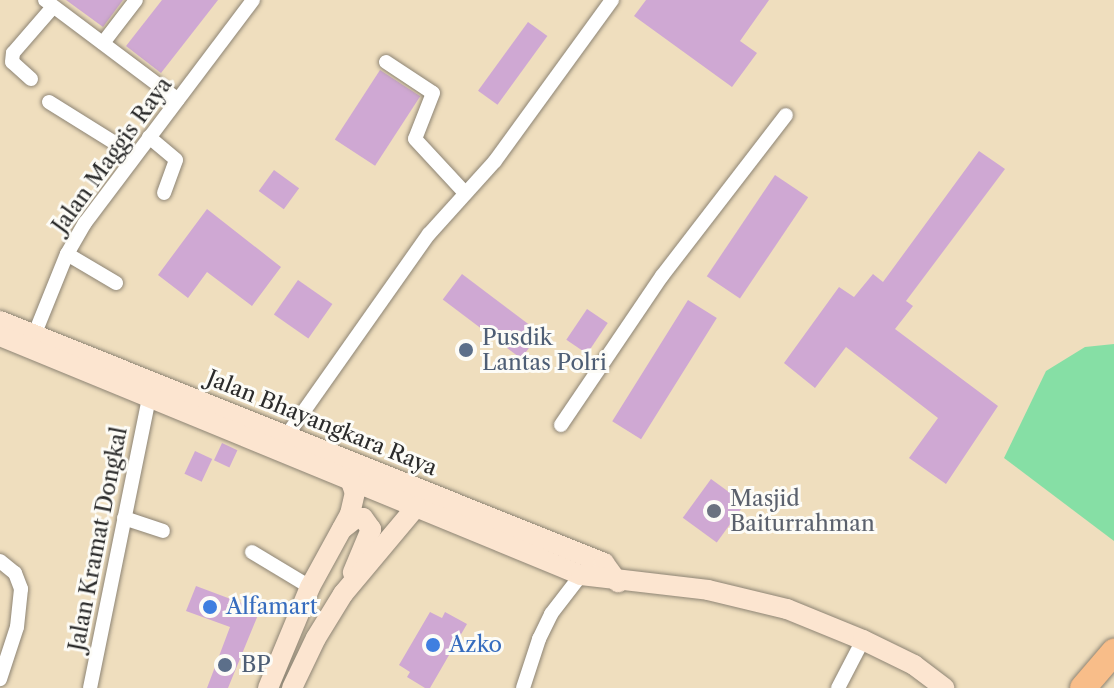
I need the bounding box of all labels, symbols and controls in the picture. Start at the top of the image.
street label: Jalan Maggis Raya [47,72,177,238]
place label: Pusdik Lantas Polri [482,324,607,376]
marker: Pusdik Lantas Polri [457,341,475,359]
street label: Jalan Bhayangkara Raya [203,365,441,481]
street label: Jalan Kramat Dongkal [63,425,133,653]
place label: Masjid Baiturrahman [730,485,875,536]
marker: Masjid Baiturrahman [705,502,723,520]
place label: Alfamart [226,594,317,620]
marker: Alfamart [201,598,219,616]
place label: Azko [449,632,502,658]
marker: Azko [424,636,442,654]
place label: BP [241,652,271,678]
marker: BP [216,656,234,674]

